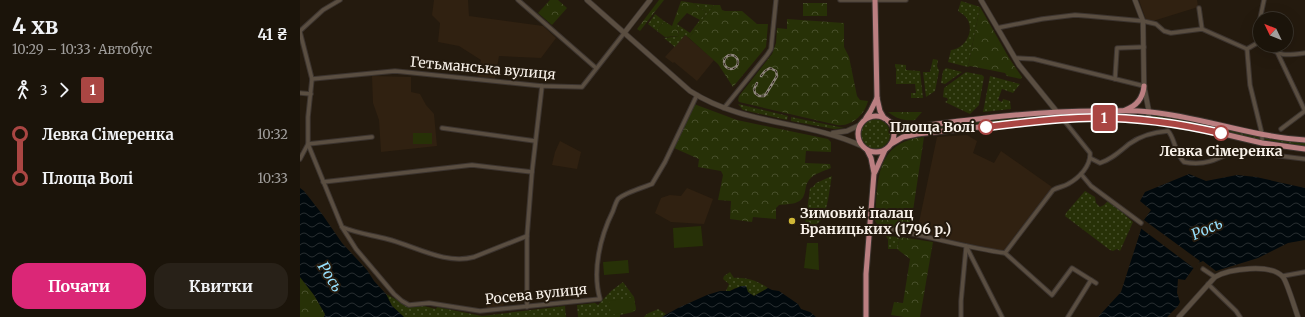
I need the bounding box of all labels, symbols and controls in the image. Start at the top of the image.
text: 4 хв [12,12,58,40]
north arrow [1253,12,1293,52]
map controls [1253,12,1293,52]
text: 41 ₴ [257,25,288,44]
text: 10:29 – 10:33 · Автобус [12,41,152,58]
street label: Гетьманська вулиця [409,53,557,83]
icon: walk [12,79,34,101]
icon: forward [53,79,75,101]
text: 1 [89,81,96,99]
text: 3 [40,82,47,99]
line badge: 1 [1091,105,1117,131]
text: 1 [1101,109,1107,127]
place label: Площа Волі [890,118,975,136]
marker: Площа Волі [978,119,994,135]
text: Левка Сімеренка [42,125,174,144]
marker: Левка Сімеренка [1213,125,1229,141]
text: 10:32 [257,126,288,143]
place label: Левка Сімеренка [1159,142,1283,160]
text: Площа Волі [42,169,133,188]
text: 10:33 [258,170,288,187]
place label: Зимовий палац Браницьких (1796 р.) [800,204,951,238]
water label: Рось [1188,213,1225,244]
marker: Зимовий палац Браницьких (1796 р.) [787,216,797,226]
water label: Рось [314,258,347,295]
button: Почати [12,263,146,309]
button: Квитки [154,263,288,309]
street label: Росева вулиця [484,280,588,308]

